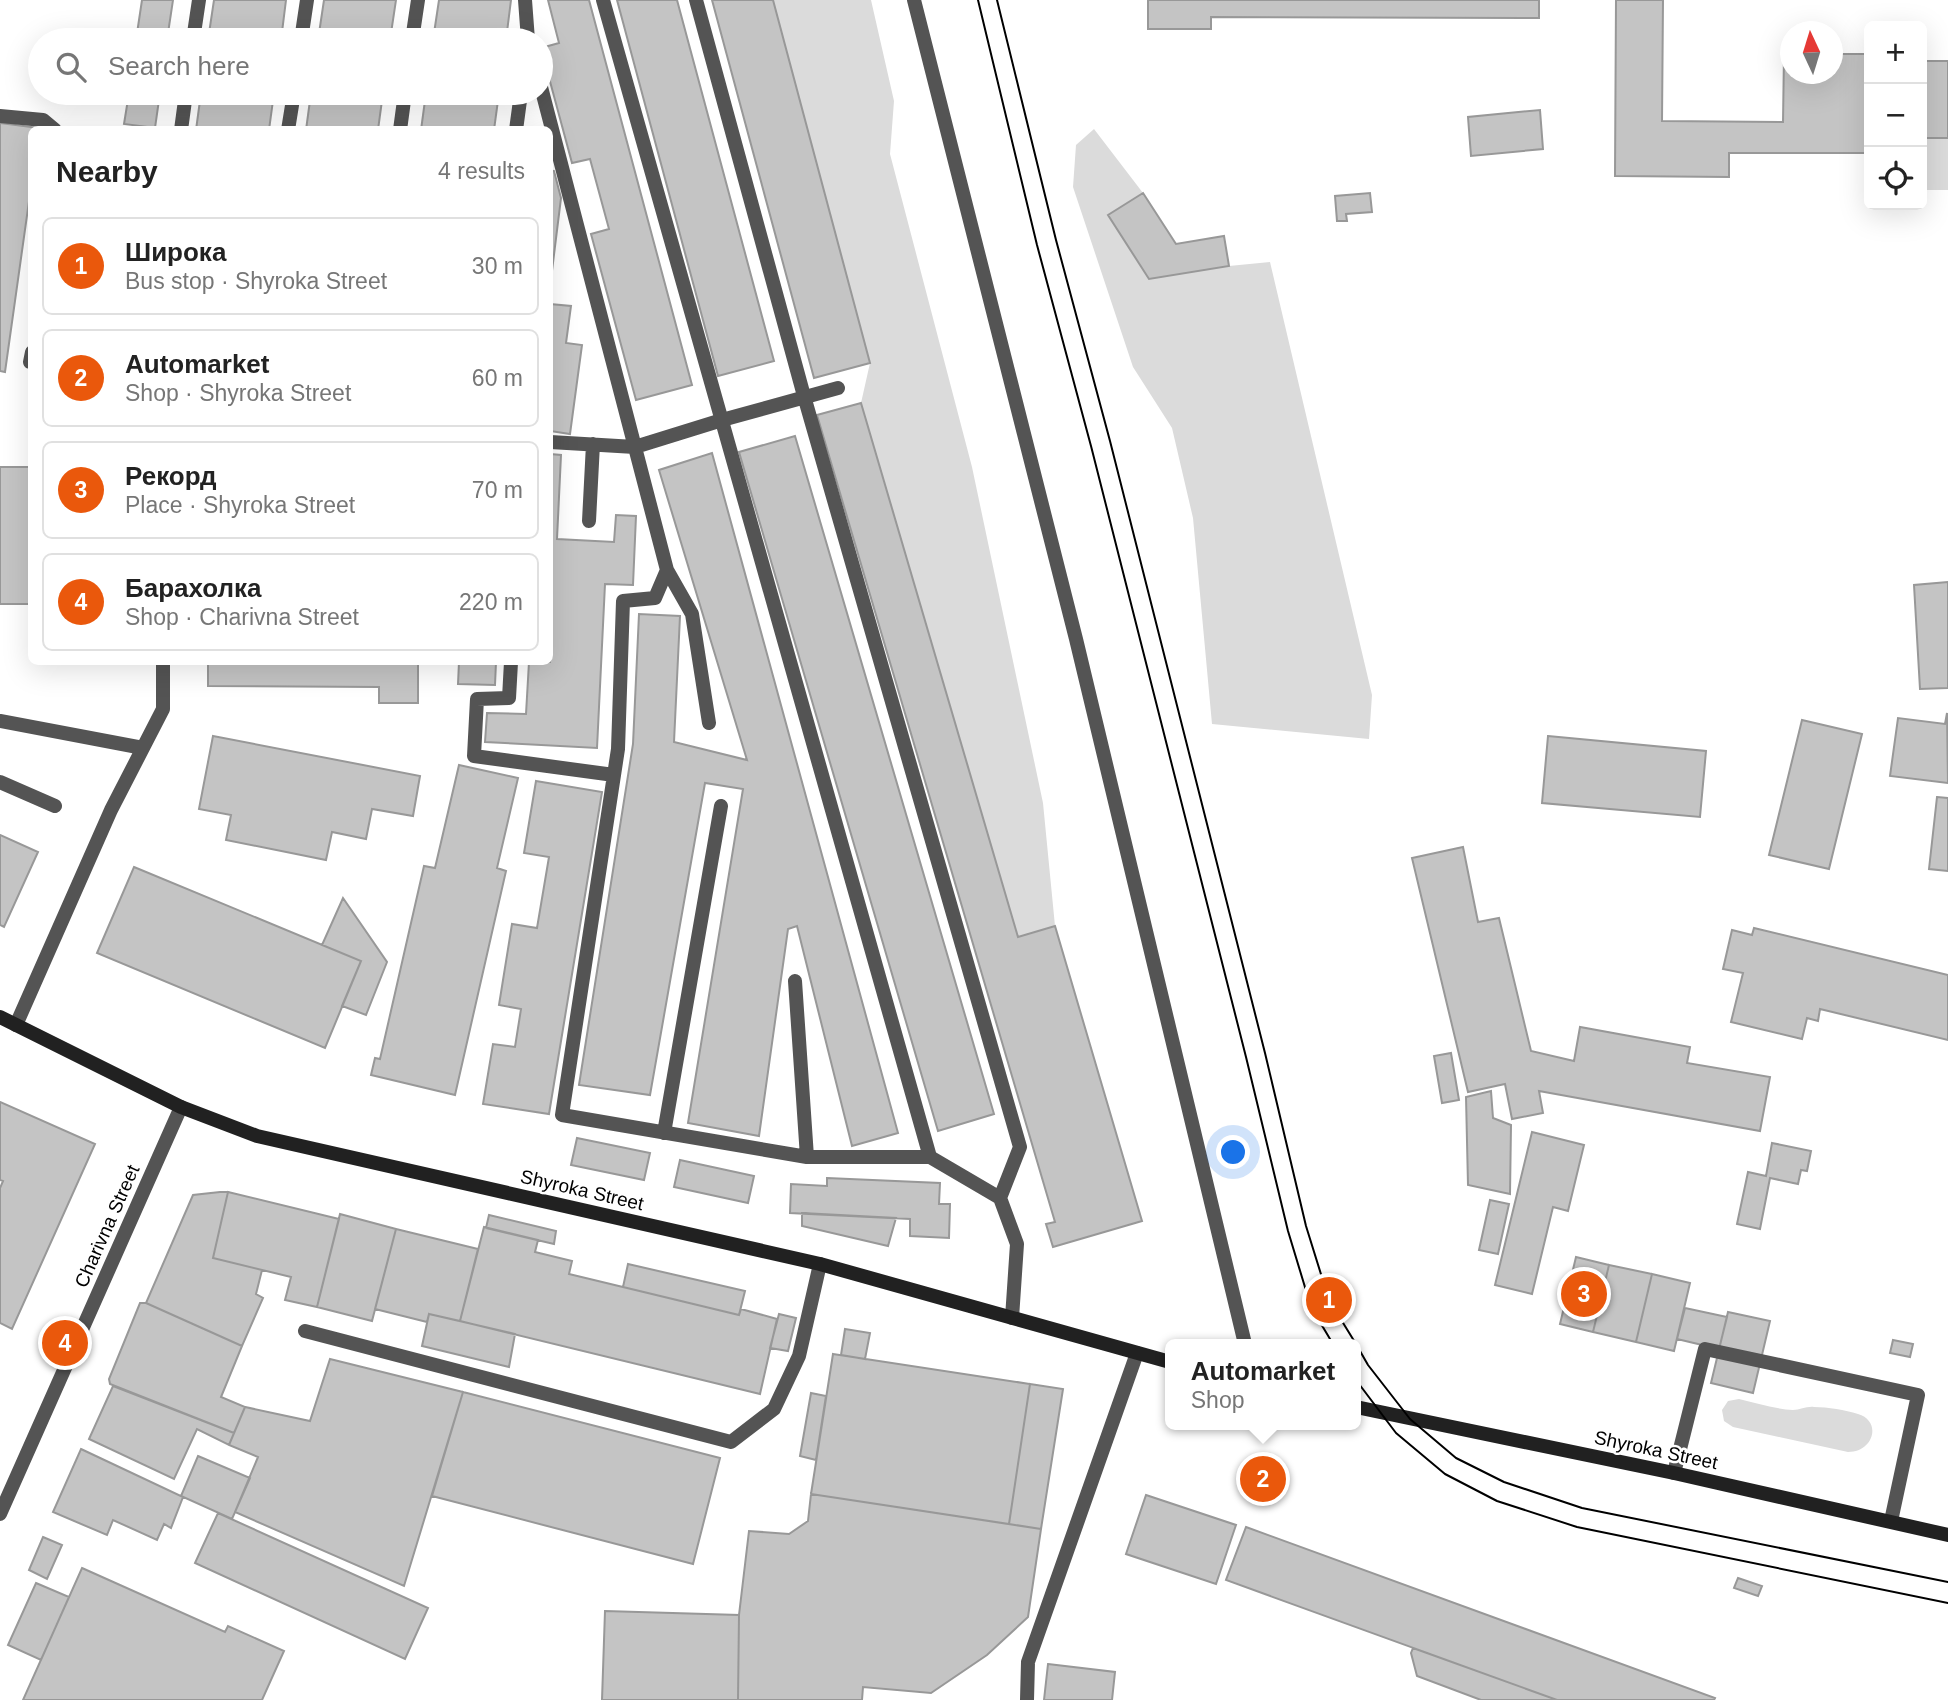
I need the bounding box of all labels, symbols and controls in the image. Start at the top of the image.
north arrow [1780,21,1843,84]
map controls [1864,21,1927,210]
button: + [1864,21,1927,84]
search box [28,28,553,105]
icon: search [52,48,90,86]
text: Search here [108,51,250,81]
button: − [1864,84,1927,147]
button: locate [1864,147,1927,210]
text: Nearby [56,155,158,188]
text: 4 results [438,158,525,184]
text: Широка [125,237,226,267]
text: 1 [75,253,87,279]
text: 30 m [472,253,523,279]
text: Bus stop · Shyroka Street [125,268,387,294]
text: Automarket [125,349,269,379]
text: 2 [75,365,87,391]
text: 60 m [472,365,523,391]
text: Shop · Shyroka Street [125,380,351,406]
text: Рекорд [125,461,216,491]
text: 3 [75,477,87,503]
text: 70 m [472,477,523,503]
text: Place · Shyroka Street [125,492,355,518]
text: Барахолка [125,573,262,603]
text: 4 [75,589,87,615]
text: 220 m [459,589,523,615]
text: Shop · Charivna Street [125,604,359,630]
your location [1216,1135,1250,1169]
street label: Charivna Street [71,1161,144,1291]
street label: Shyroka Street [518,1166,646,1215]
pin: 3 [1561,1268,1607,1320]
pin: 1 [1306,1274,1352,1326]
pin: 4 [42,1317,88,1369]
popup [1165,1339,1361,1430]
text: Automarket [1191,1356,1335,1386]
text: Shop [1191,1387,1244,1413]
street label: Shyroka Street [1592,1427,1720,1473]
pin: 2 [1240,1453,1286,1505]

